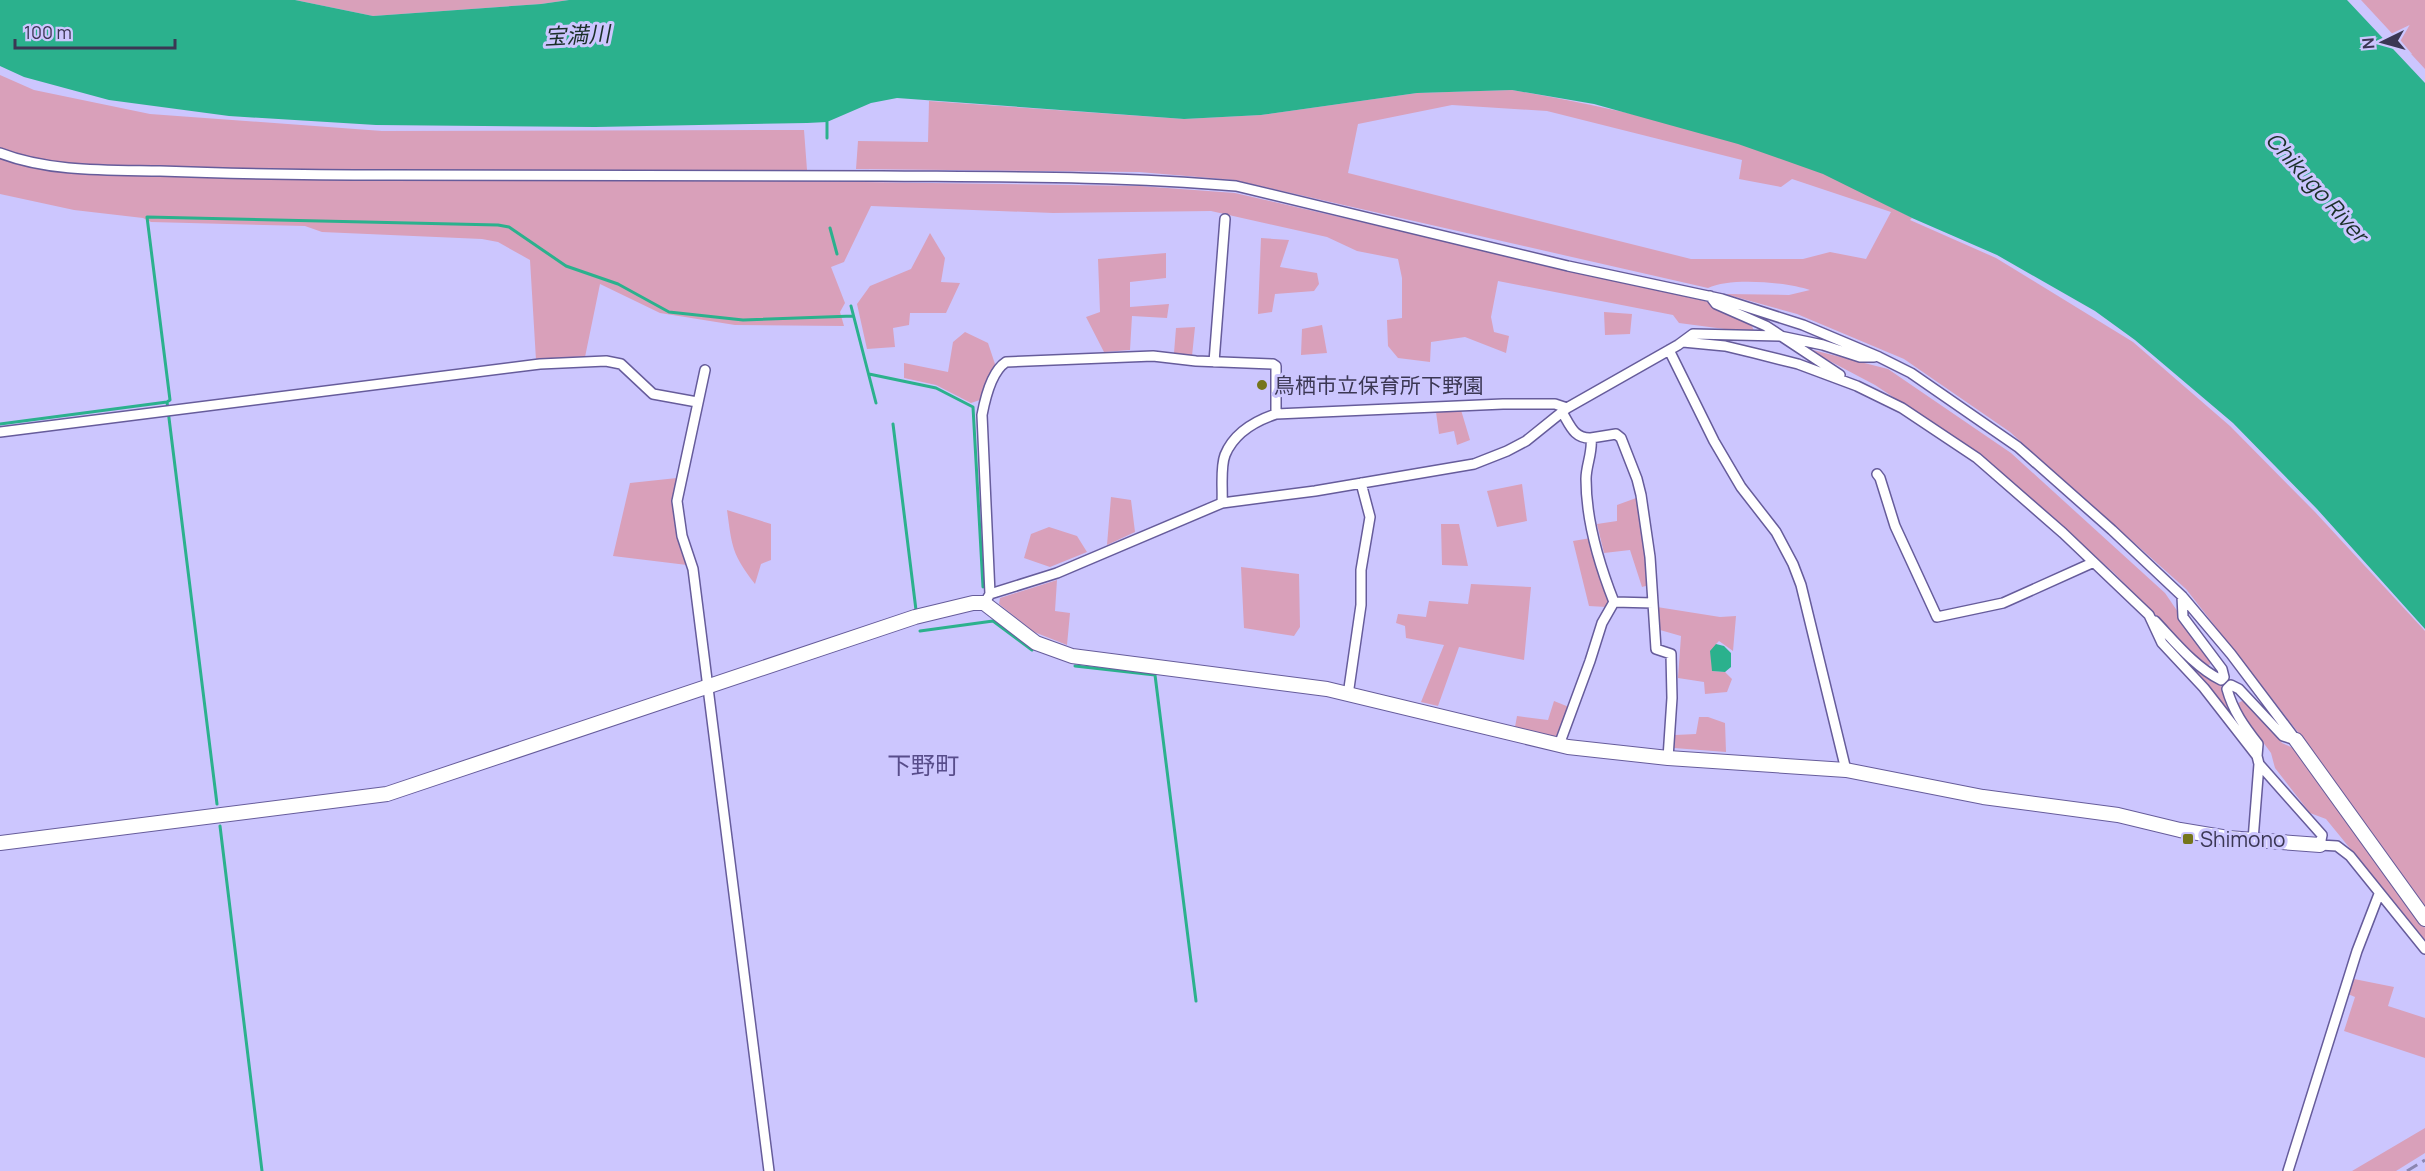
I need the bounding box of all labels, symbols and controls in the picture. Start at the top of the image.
scale bar [15,12,176,50]
north arrow [2353,12,2413,72]
water label: 宝満川 [543,18,613,52]
text: 100 m [24,20,72,44]
text: N [2357,37,2380,50]
water label: Chikugo River [2259,125,2377,251]
place label: 鳥栖市立保育所下野園 [1274,371,1484,399]
marker: 鳥栖市立保育所下野園 [1255,378,1269,392]
district label: 下野町 [887,748,959,781]
place label: Shimono [2200,825,2285,853]
marker: Shimono [2181,832,2195,846]

